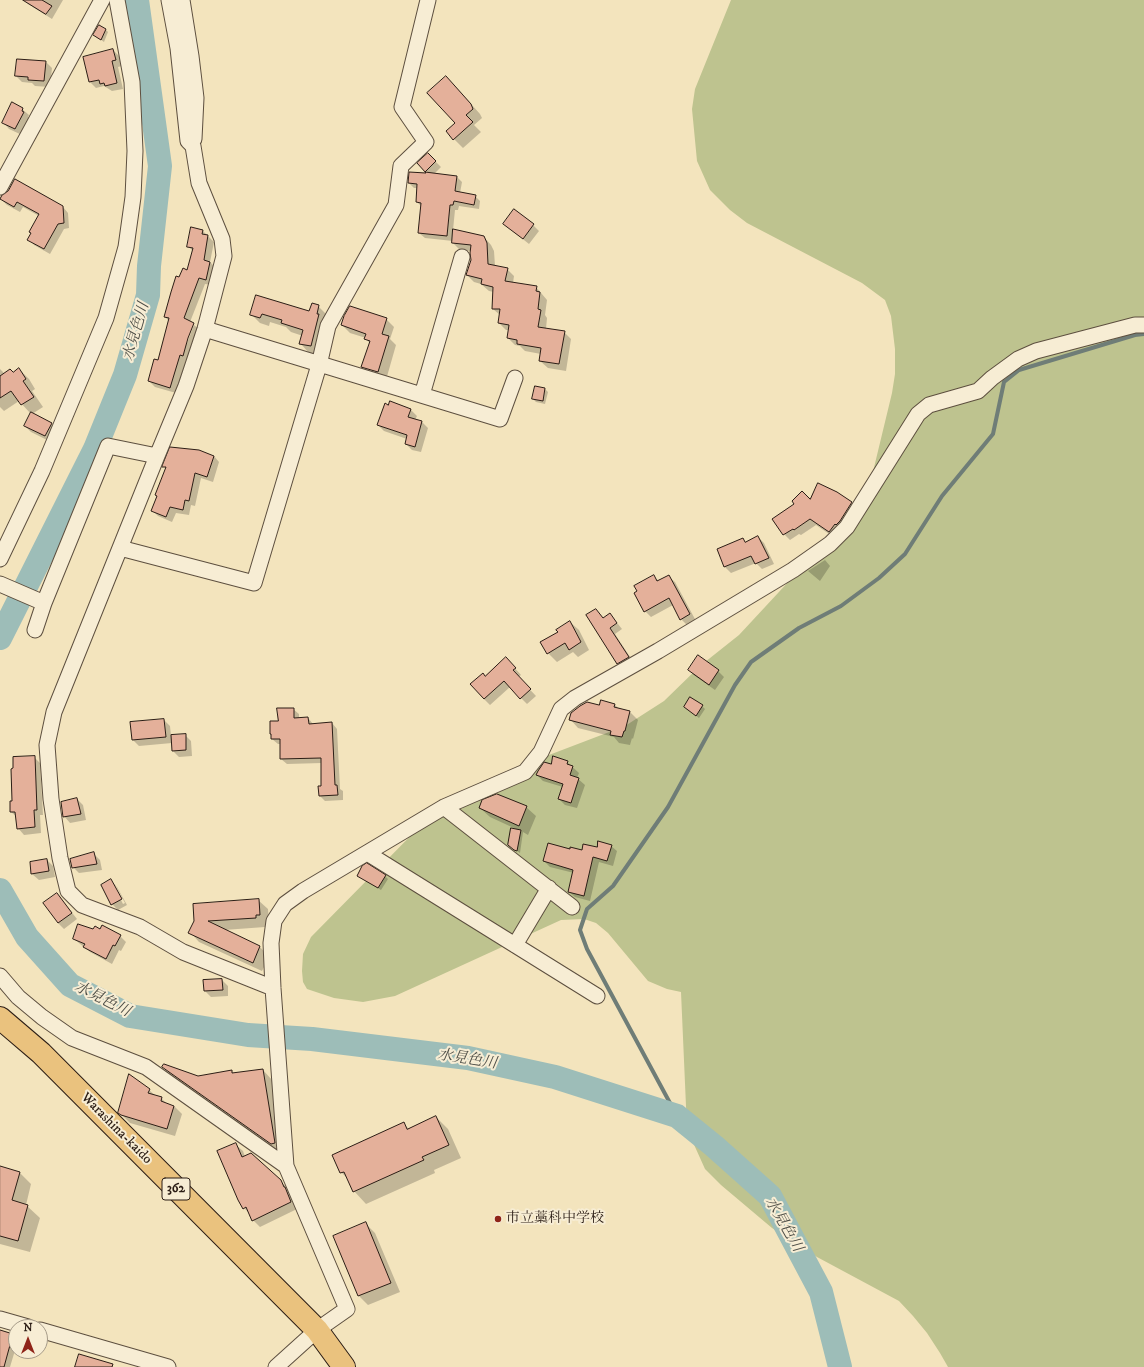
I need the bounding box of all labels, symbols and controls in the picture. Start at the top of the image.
water label: 水見色川 [120,301,154,363]
water label: 水見色川 [71,978,133,1022]
water label: 水見色川 [436,1046,498,1074]
street label: Warashina-kaido [77,1090,155,1168]
road number: 362 [162,1178,190,1200]
water label: 水見色川 [760,1195,806,1255]
place label: 市立藁科中学校 [506,1211,604,1227]
marker: 市立藁科中学校 [493,1214,503,1224]
north arrow [8,1319,48,1359]
text: N [23,1321,33,1335]

